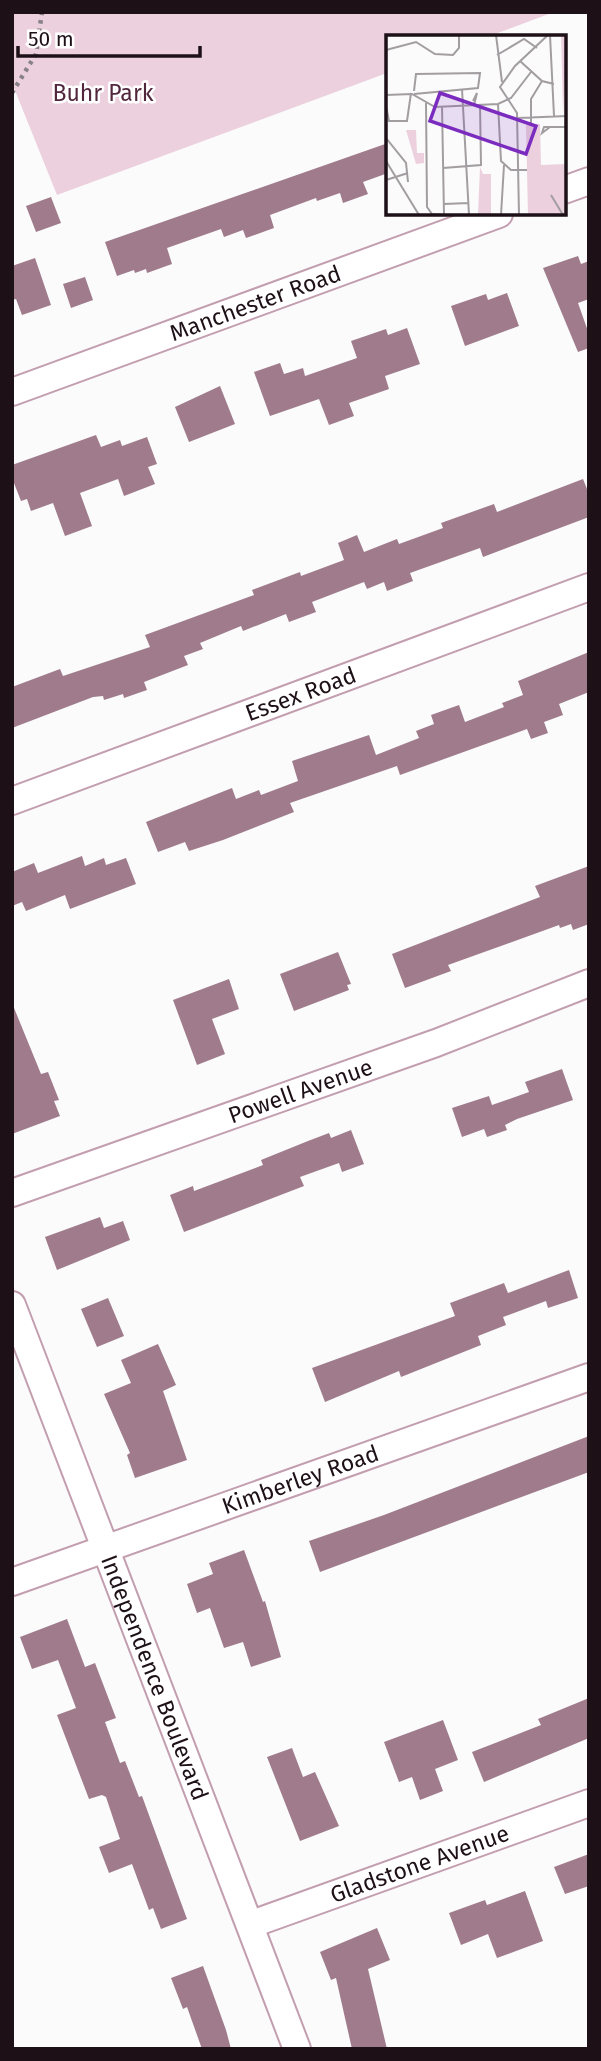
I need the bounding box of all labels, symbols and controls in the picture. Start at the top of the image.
scale bar [18,14,200,58]
text: 50 m [28,26,74,52]
inset map [386,35,566,215]
park label: Buhr Park [52,79,154,107]
street label: Manchester Road [166,259,345,347]
street label: Essex Road [241,661,360,727]
street label: Powell Avenue [225,1053,376,1129]
street label: Kimberley Road [218,1439,383,1520]
street label: Independence Boulevard [95,1551,214,1804]
street label: Gladstone Avenue [326,1819,513,1909]

